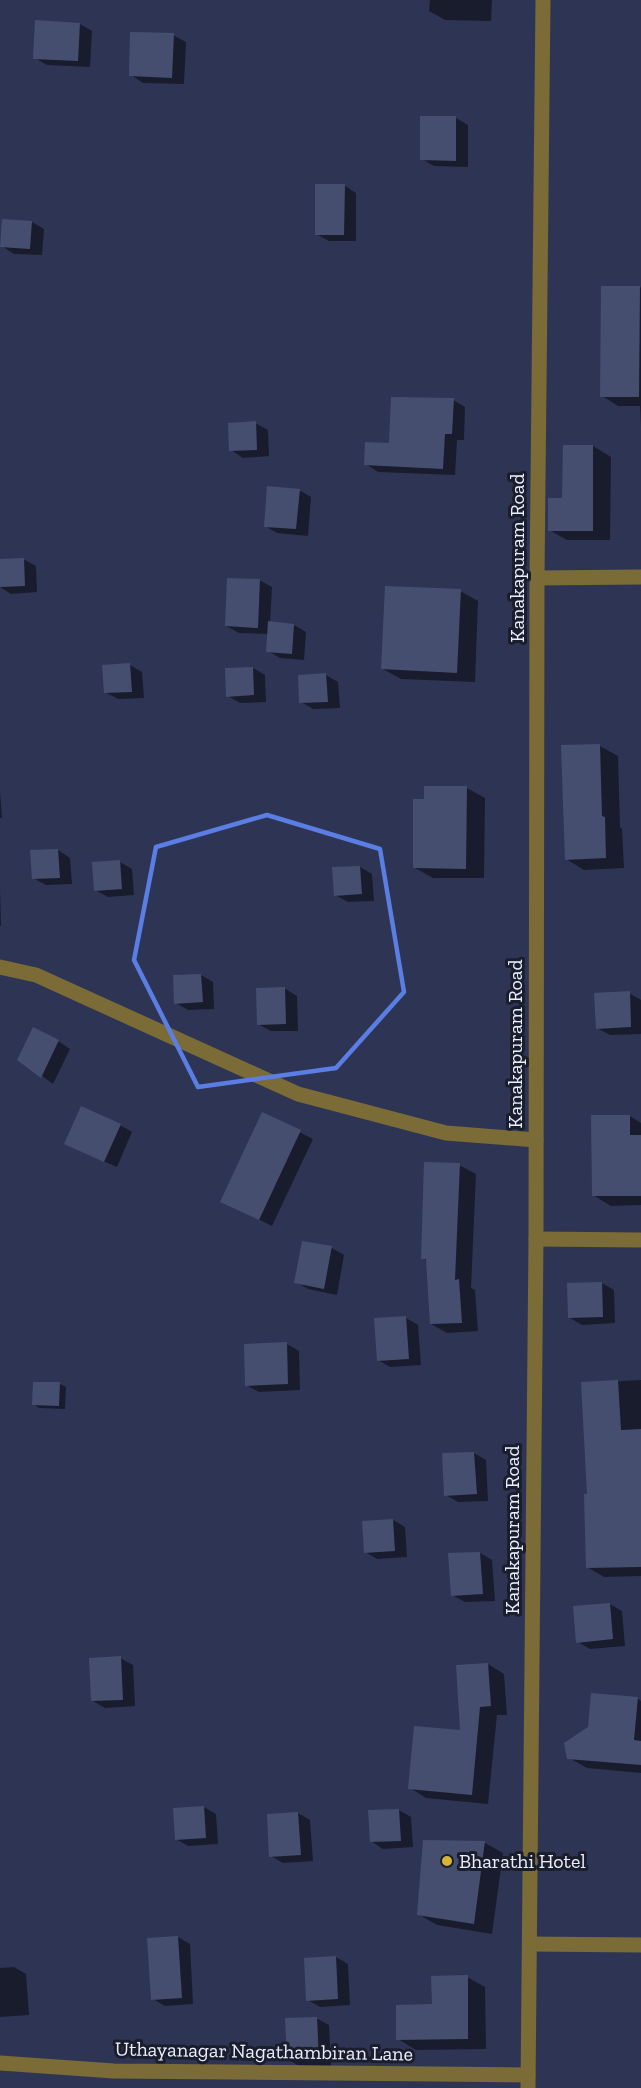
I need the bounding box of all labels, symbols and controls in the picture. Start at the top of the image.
street label: Kanakapuram Road [505,474,529,642]
street label: Kanakapuram Road [503,960,527,1128]
street label: Kanakapuram Road [500,1446,524,1614]
place label: Bharathi Hotel [459,1849,586,1873]
marker: Bharathi Hotel [440,1854,454,1868]
street label: Uthayanagar Nagathambiran Lane [115,2036,413,2066]

